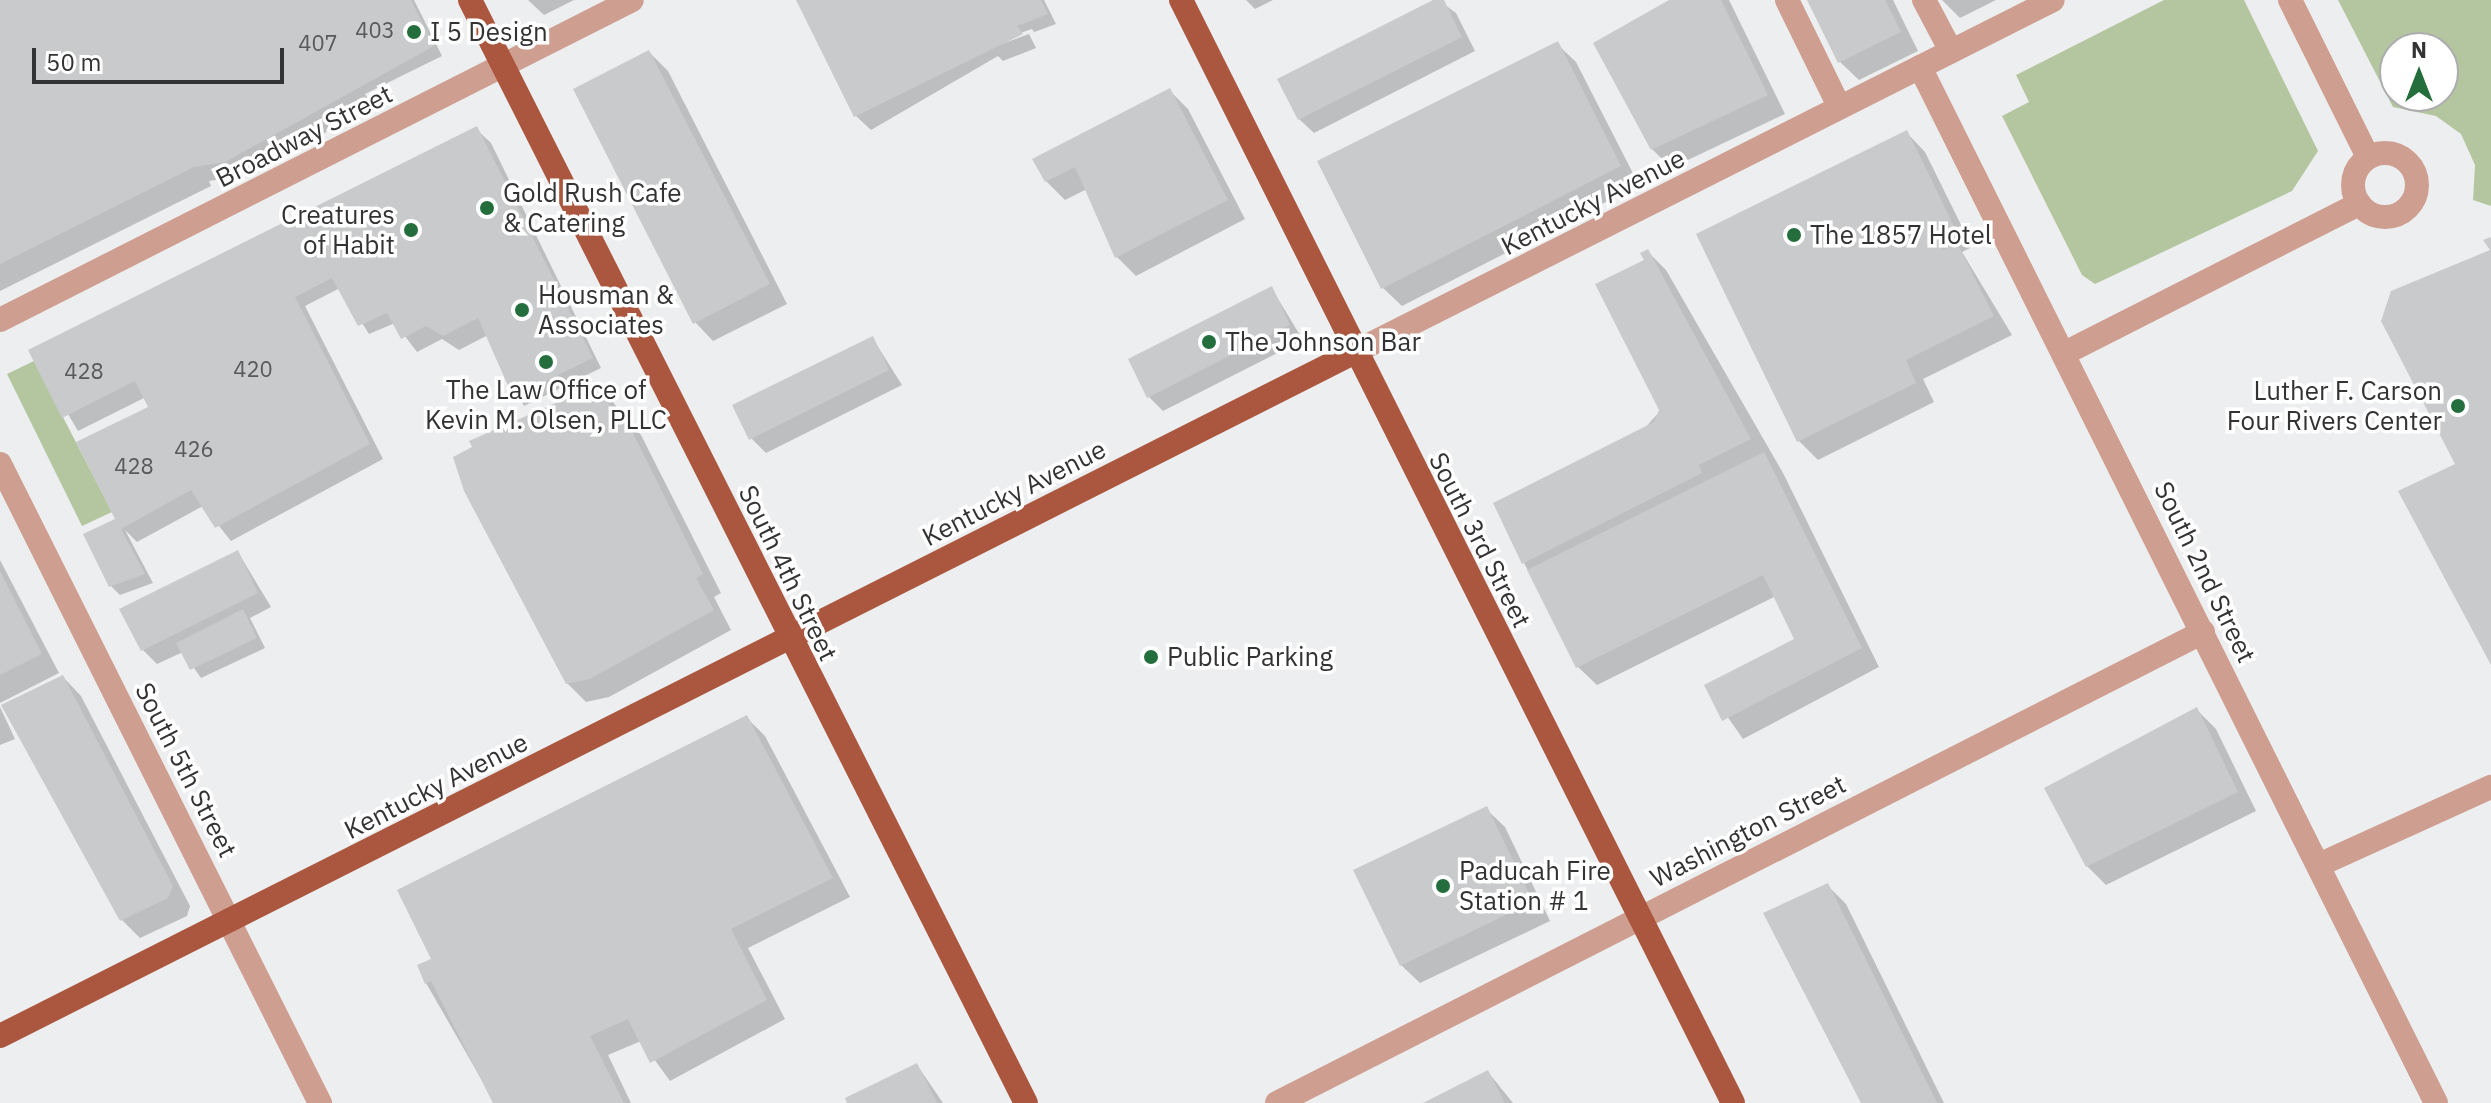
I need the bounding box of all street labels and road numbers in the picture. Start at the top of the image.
street label: Broadway Street [211,78,397,194]
street label: Kentucky Avenue [1496,142,1690,262]
street label: Kentucky Avenue [917,433,1111,553]
street label: South 3rd Street [1423,447,1537,633]
street label: South 2nd Street [2148,476,2262,668]
street label: South 4th Street [732,480,844,666]
street label: South 5th Street [129,678,243,862]
street label: Kentucky Avenue [339,726,533,846]
street label: Washington Street [1645,768,1851,894]

